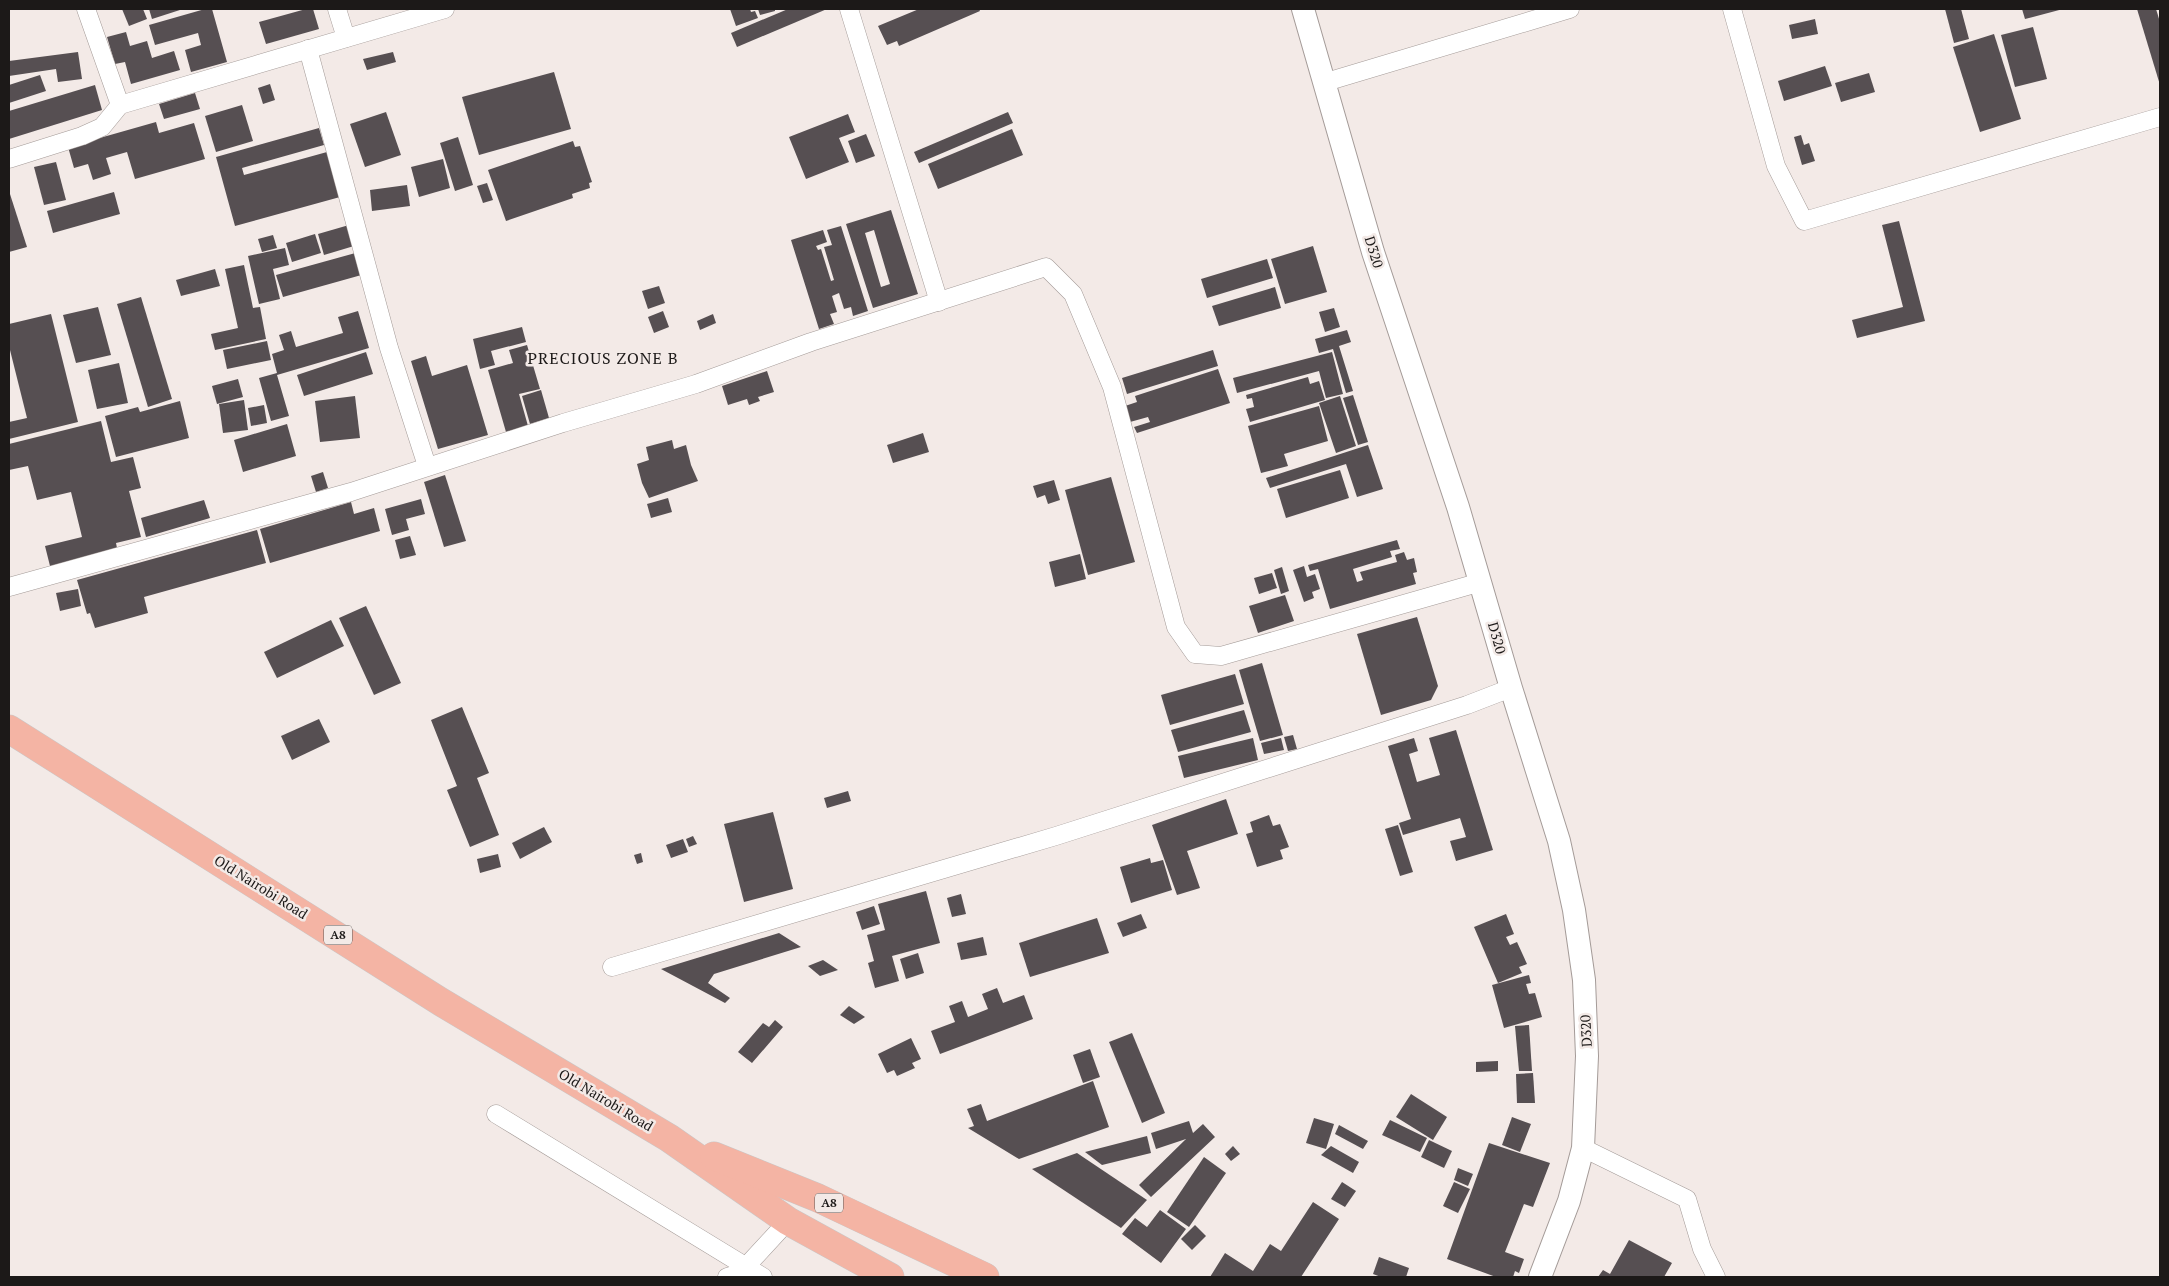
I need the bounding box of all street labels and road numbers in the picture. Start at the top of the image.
street label: D320 [1361,234,1388,270]
street label: D320 [1484,620,1511,656]
street label: Old Nairobi Road [211,850,312,923]
road number: A8 [324,926,352,944]
street label: D320 [1575,1014,1596,1048]
street label: Old Nairobi Road [556,1064,657,1135]
road number: A8 [815,1194,843,1212]

